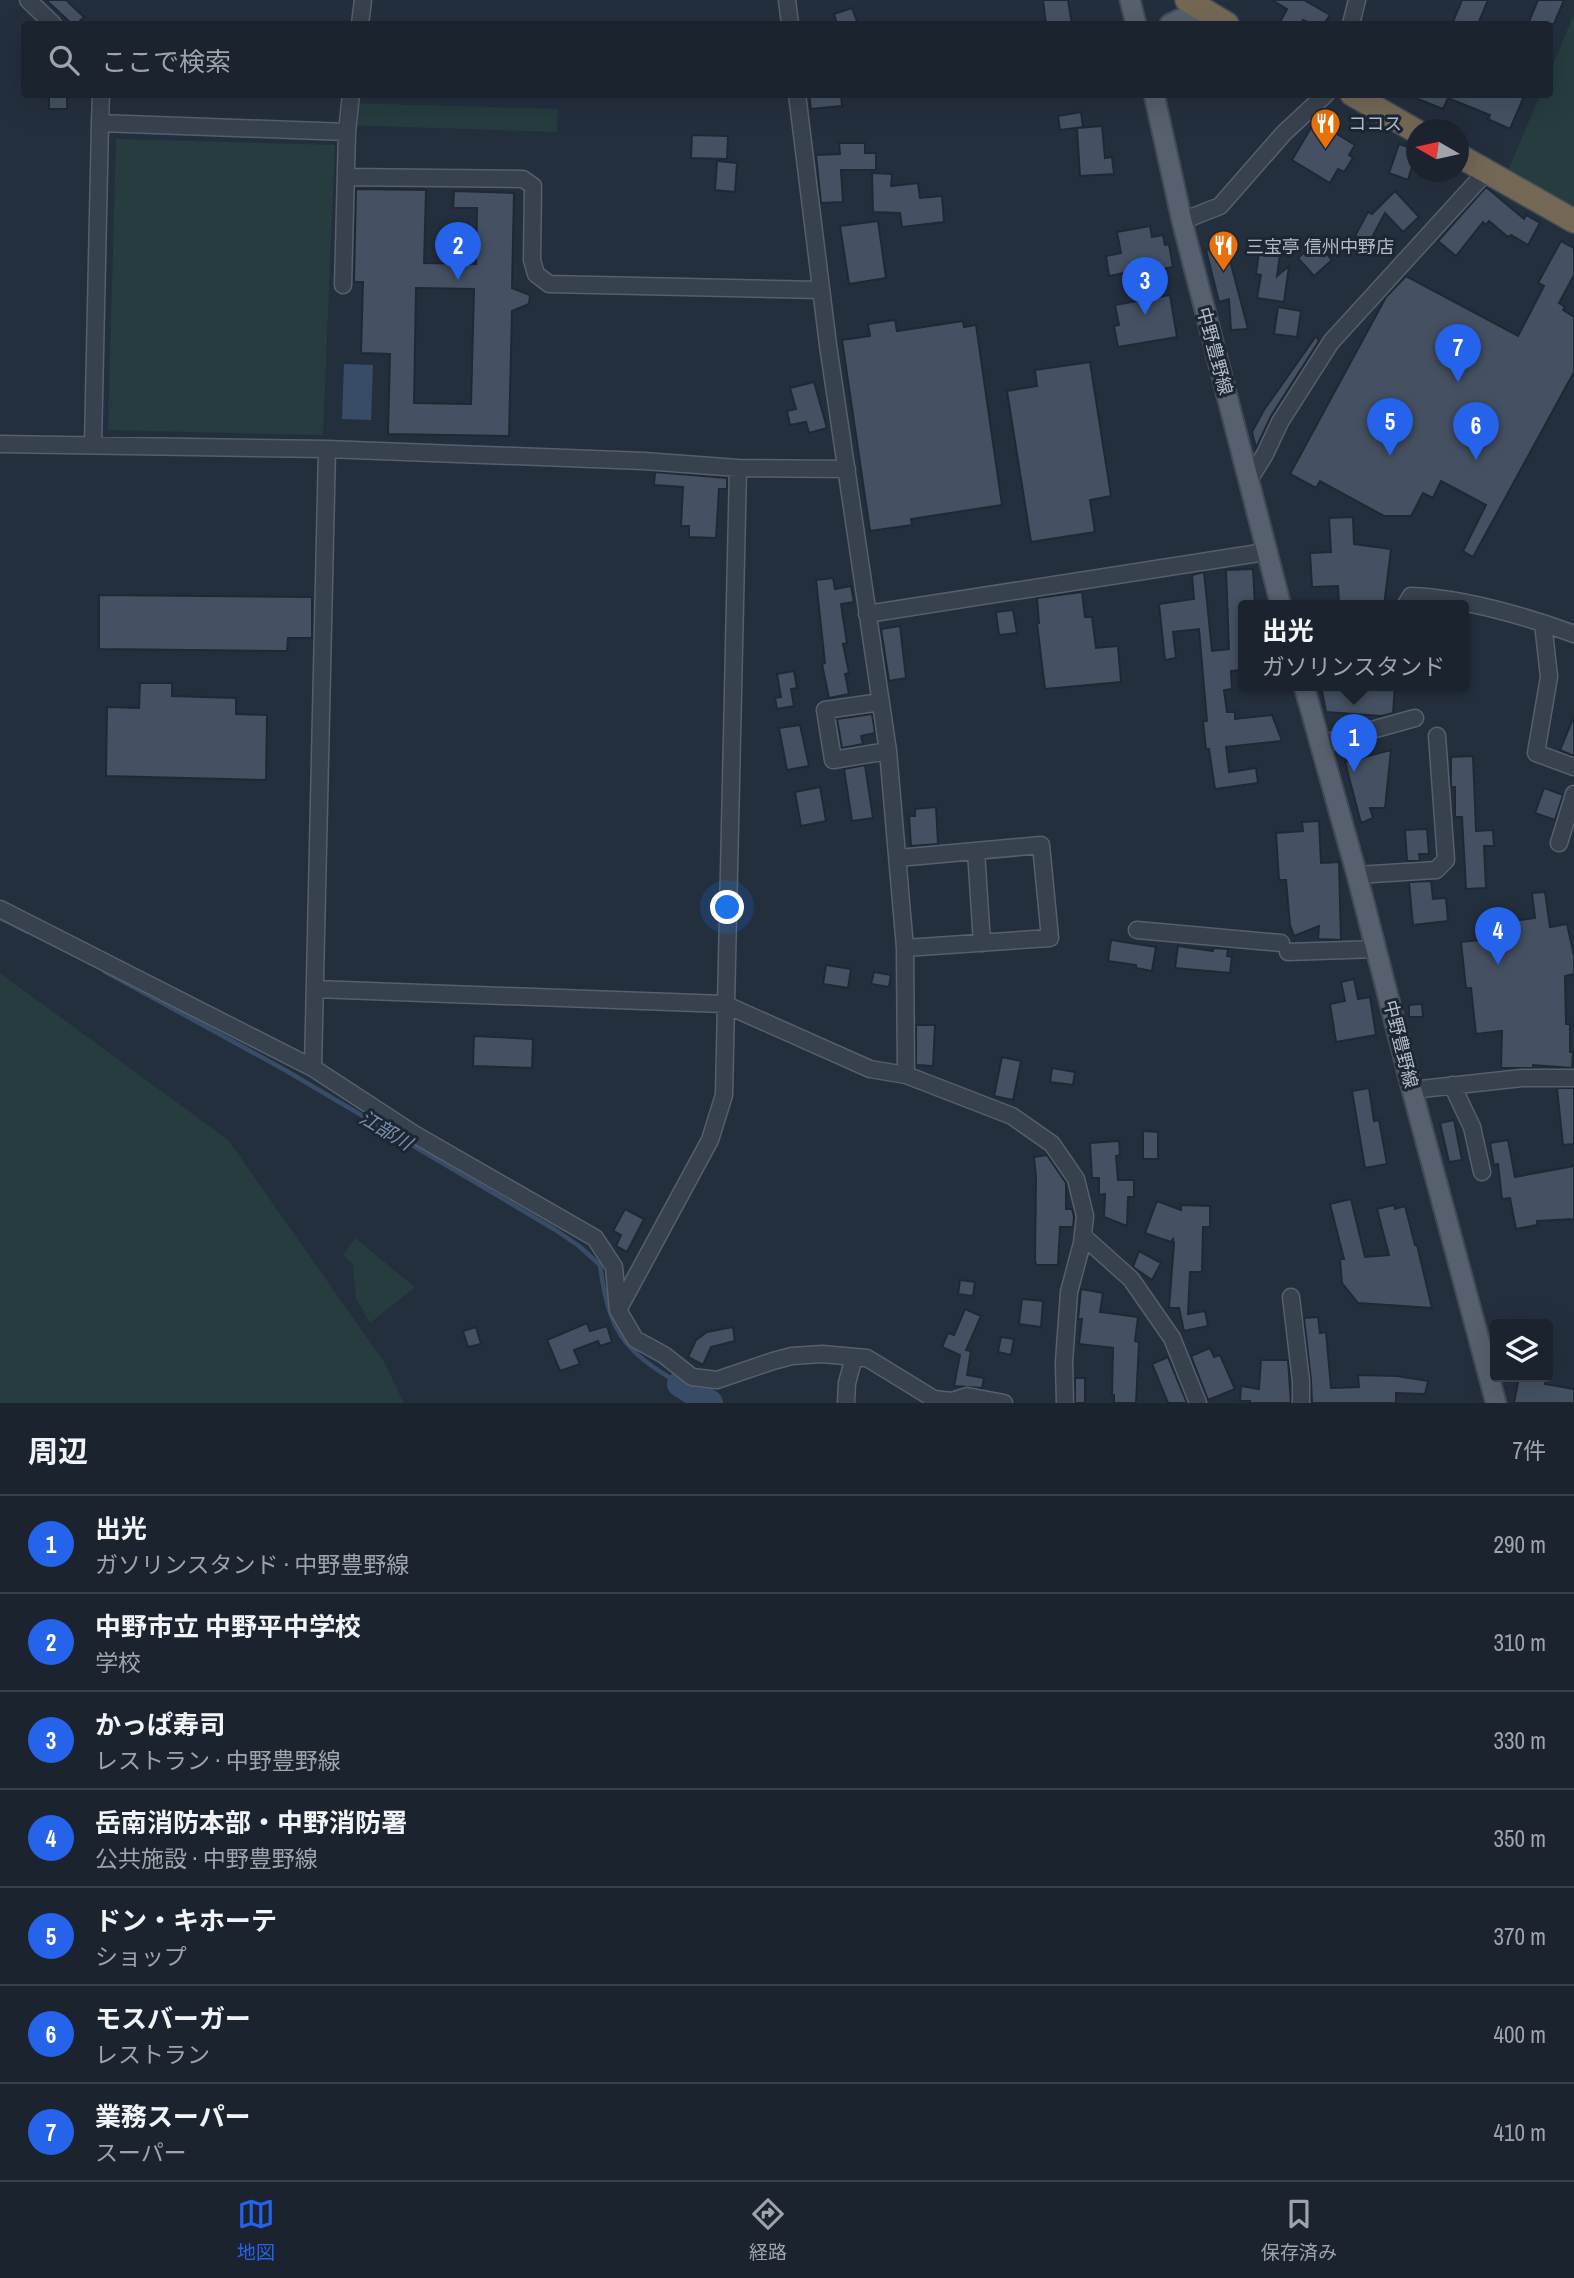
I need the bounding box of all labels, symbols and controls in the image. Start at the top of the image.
search box [21,21,1553,98]
icon: search [45,41,83,79]
text: ここで検索 [101,44,231,79]
restaurant icon: ココス [1308,106,1342,150]
place label: ココス [1348,111,1402,136]
north arrow [1406,119,1469,182]
pin: 2 [435,222,481,280]
restaurant icon: 三宝亭 信州中野店 [1206,229,1240,273]
place label: 三宝亭 信州中野店 [1246,234,1394,259]
pin: 3 [1122,257,1168,315]
street label: 中野豊野線 [1191,304,1239,398]
pin: 7 [1435,324,1481,382]
pin: 5 [1367,398,1413,456]
pin: 6 [1453,402,1499,460]
popup [1238,600,1469,691]
text: 出光 [1262,613,1314,648]
text: ガソリンスタンド [1262,651,1445,682]
pin: 1 [1331,714,1377,772]
your location [710,890,744,924]
pin: 4 [1475,907,1521,965]
street label: 中野豊野線 [1378,997,1424,1091]
water label: 江部川 [355,1104,419,1157]
map controls [1490,1319,1553,1382]
button: layers [1490,1319,1553,1382]
text: 周辺 [28,1431,88,1471]
text: 7件 [1513,1435,1546,1466]
text: 出光 [95,1511,147,1546]
text: 1 [46,1529,56,1560]
text: 290 m [1494,1529,1546,1560]
text: ガソリンスタンド · 中野豊野線 [95,1549,409,1580]
text: 中野市立 中野平中学校 [95,1609,361,1644]
text: 2 [46,1627,56,1658]
text: 310 m [1494,1627,1546,1658]
text: 学校 [95,1647,141,1678]
text: かっぱ寿司 [95,1707,225,1742]
text: 3 [46,1725,56,1756]
text: 330 m [1494,1725,1546,1756]
text: レストラン · 中野豊野線 [95,1745,341,1776]
text: 岳南消防本部・中野消防署 [95,1805,407,1840]
text: 4 [46,1823,56,1854]
text: 350 m [1494,1823,1546,1854]
text: 公共施設 · 中野豊野線 [95,1843,318,1874]
text: ドン・キホーテ [95,1903,277,1938]
text: 5 [46,1921,56,1952]
text: 370 m [1494,1921,1546,1952]
text: ショップ [95,1941,187,1972]
text: モスバーガー [95,2001,251,2036]
text: 6 [46,2019,56,2050]
text: 400 m [1494,2019,1546,2050]
text: レストラン [95,2039,210,2070]
text: 業務スーパー [95,2099,251,2134]
text: 7 [46,2117,56,2148]
text: 410 m [1494,2117,1546,2148]
text: スーパー [95,2137,187,2168]
tab: 地図 [237,2195,275,2265]
tab: 経路 [749,2195,787,2265]
tab: 保存済み [1261,2195,1337,2265]

